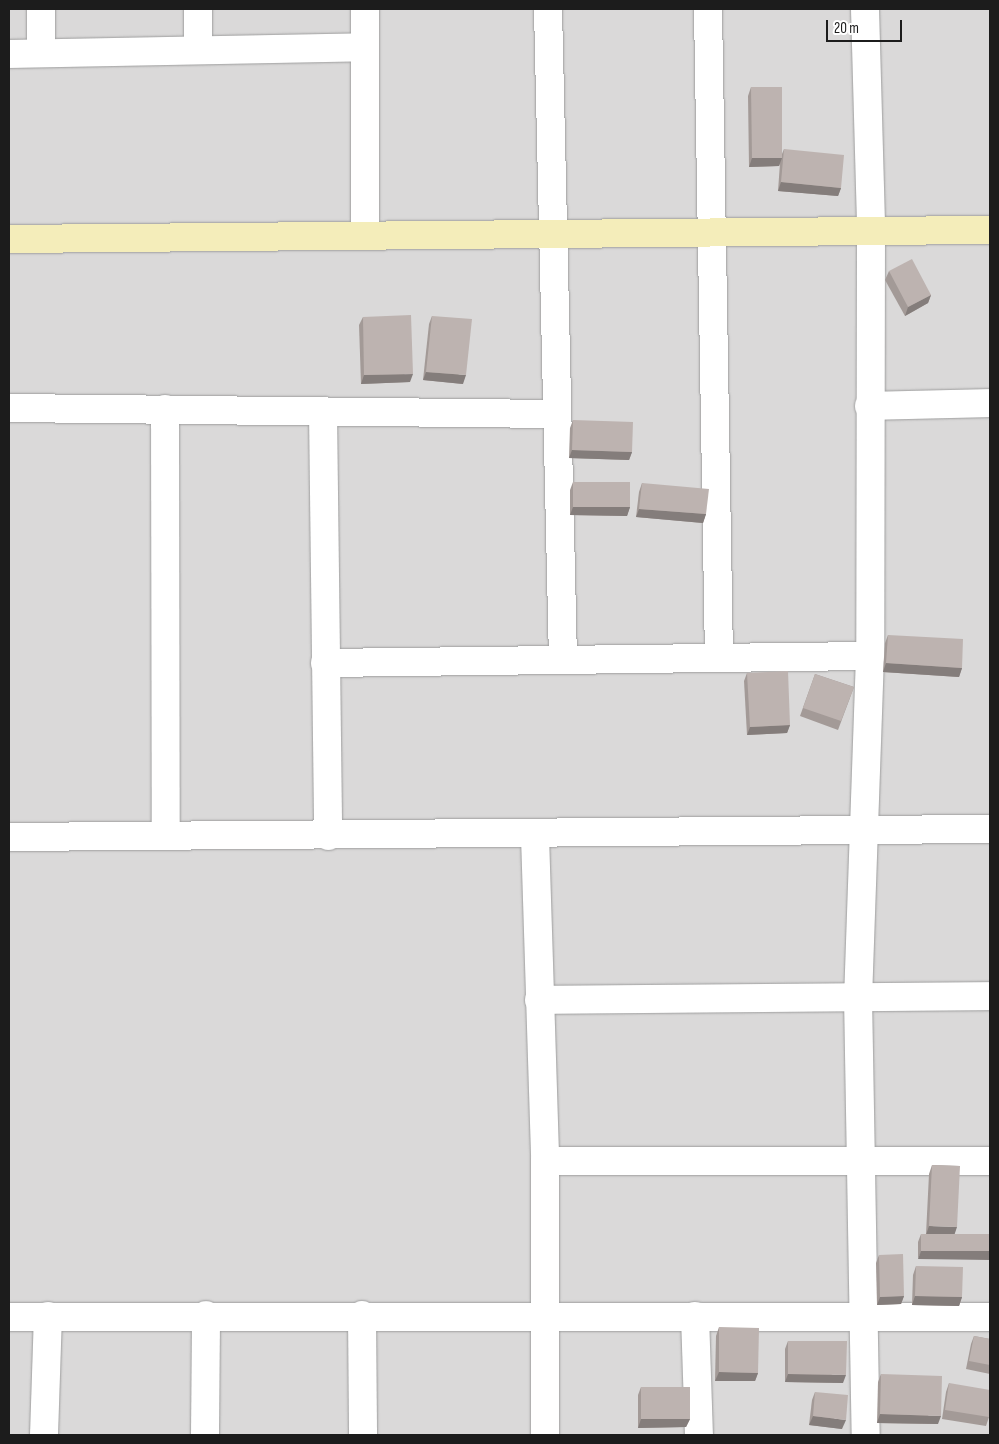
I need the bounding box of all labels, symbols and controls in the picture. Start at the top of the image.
scale bar [829,10,905,42]
text: 20 m [834,19,859,38]

